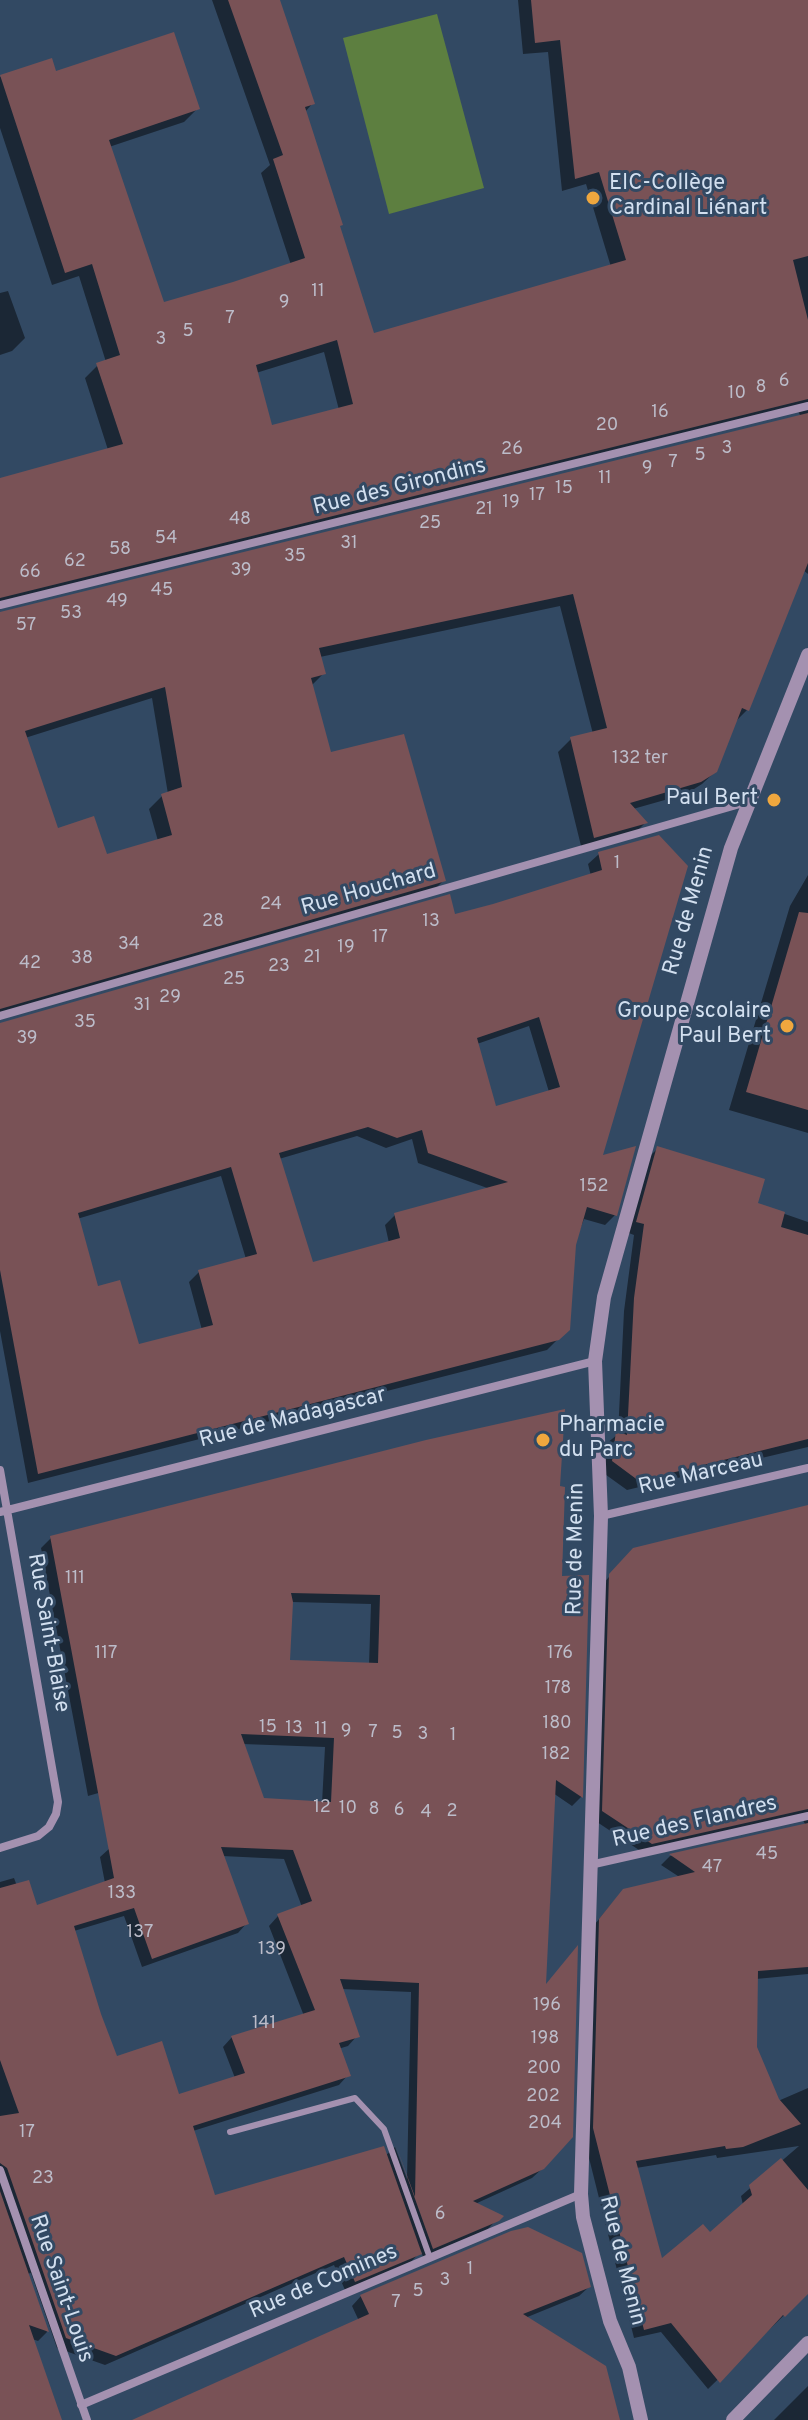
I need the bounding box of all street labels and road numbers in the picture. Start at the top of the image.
street label: Rue des Girondins [311,454,489,522]
street label: Rue de Menin [659,843,721,979]
street label: Rue Houchard [298,859,440,923]
street label: Rue de Madagascar [197,1383,389,1455]
street label: Rue Marceau [636,1448,766,1502]
street label: Rue de Menin [563,1482,591,1616]
street label: Rue Saint-Blaise [20,1551,74,1715]
street label: Rue des Flandres [610,1791,780,1855]
street label: Rue de Menin [592,2193,650,2329]
street label: Rue Saint-Louis [22,2212,98,2366]
street label: Rue de Comines [246,2240,402,2326]

